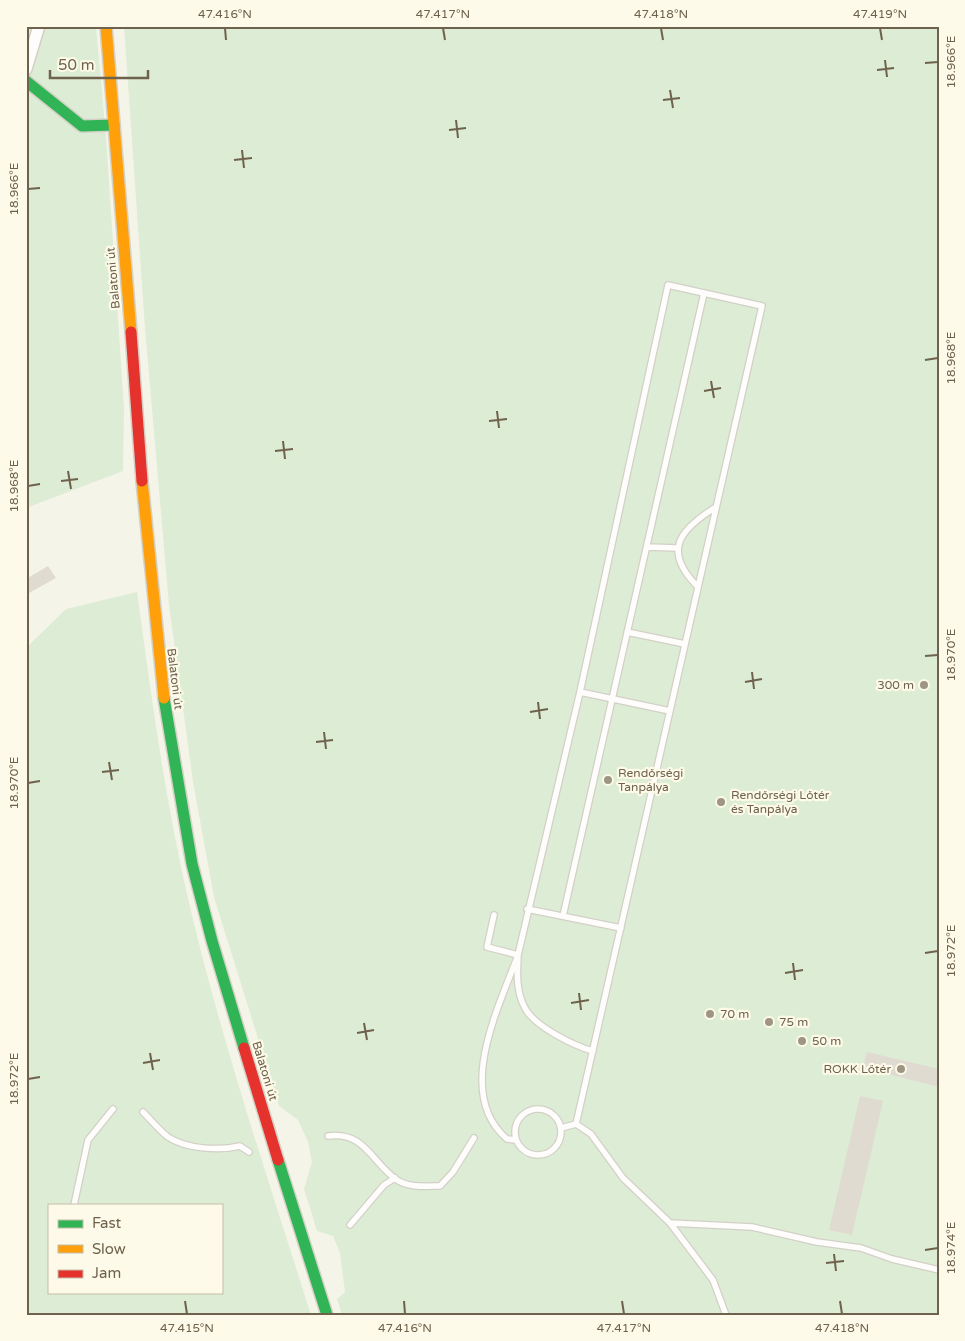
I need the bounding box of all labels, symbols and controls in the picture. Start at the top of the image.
text: 47.416°N [198,7,252,21]
text: 47.417°N [416,7,470,21]
text: 47.418°N [634,7,688,21]
text: 47.419°N [853,7,907,21]
text: 18.966°E [944,35,958,88]
scale bar [50,48,148,80]
text: 50 m [58,56,95,74]
text: 18.966°E [7,162,21,215]
street label: Balatoni út [103,246,123,309]
text: 18.968°E [944,331,958,385]
text: 18.968°E [7,459,21,513]
text: 18.970°E [944,628,958,682]
street label: Balatoni út [164,647,186,711]
place label: 300 m [877,678,914,692]
marker: 300 m [918,679,930,691]
text: 18.970°E [7,756,21,810]
place label: Rendőrségi Tanpálya [618,766,683,794]
marker: Rendőrségi Tanpálya [602,774,614,786]
place label: Rendőrségi Lőtér és Tanpálya [731,788,830,816]
marker: Rendőrségi Lőtér és Tanpálya [715,796,727,808]
text: 18.972°E [944,924,958,978]
place label: 70 m [720,1007,749,1021]
marker: 70 m [704,1008,716,1020]
place label: 75 m [779,1015,808,1029]
marker: 75 m [763,1016,775,1028]
place label: 50 m [812,1034,841,1048]
marker: 50 m [796,1035,808,1047]
street label: Balatoni út [249,1039,281,1103]
text: 18.972°E [7,1052,21,1106]
place label: ROKK Lőtér [823,1062,891,1076]
marker: ROKK Lőtér [895,1063,907,1075]
legend [48,1204,222,1294]
text: Fast [92,1214,122,1232]
text: 18.974°E [944,1221,958,1275]
text: Slow [92,1240,126,1258]
text: Jam [92,1264,121,1282]
text: 47.415°N [160,1321,214,1335]
text: 47.416°N [378,1321,432,1335]
text: 47.417°N [597,1321,651,1335]
text: 47.418°N [815,1321,869,1335]

